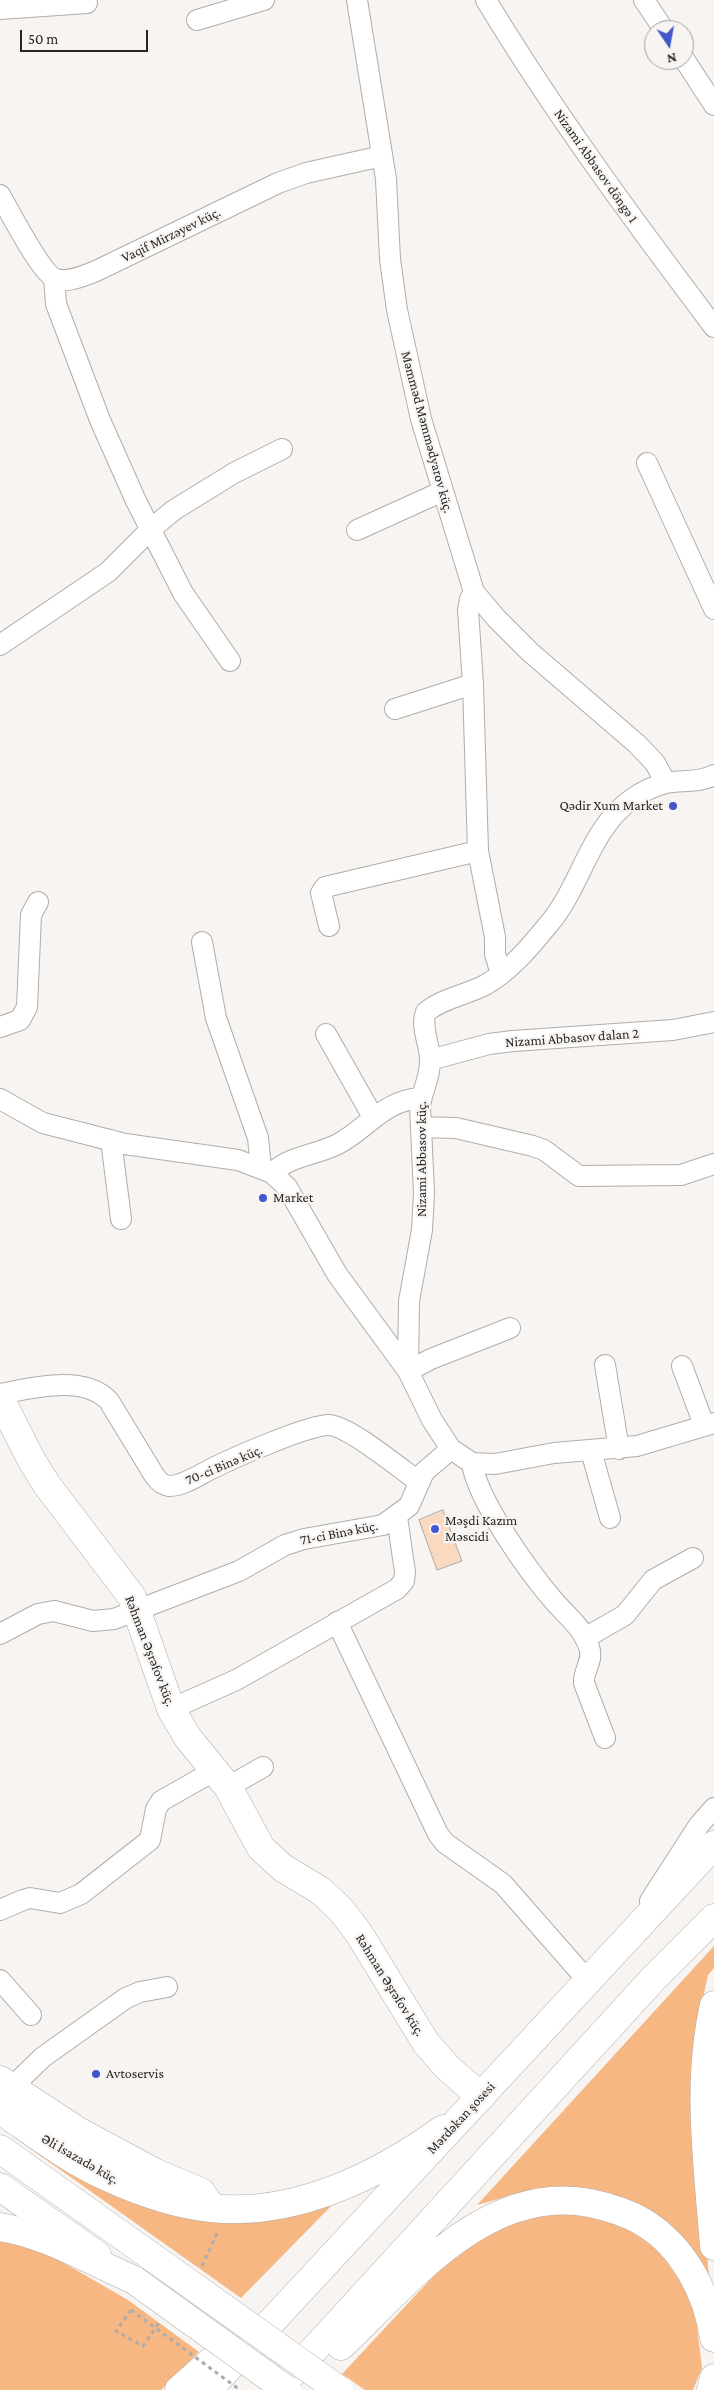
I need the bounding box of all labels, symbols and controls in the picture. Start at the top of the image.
scale bar [22,20,150,52]
north arrow [644,20,694,70]
text: 50 m [28,31,58,47]
text: N [666,50,678,68]
street label: Nizami Abbasov döngə 1 [550,106,642,226]
street label: Vaqif Mirzəyev küç. [119,204,223,266]
street label: Məmməd Məmmədyarov küç. [397,349,457,515]
place label: Qədir Xum Market [559,798,663,814]
marker: Qədir Xum Market [667,800,679,812]
street label: Nizami Abbasov dalan 2 [505,1025,639,1051]
street label: Nizami Abbasov küç. [414,1101,430,1217]
place label: Market [273,1190,313,1206]
marker: Market [257,1192,269,1204]
street label: 70-ci Binə küç. [183,1441,265,1489]
place label: Məşdi Kazım Məscidi [445,1513,517,1545]
street label: 71-ci Binə küç. [299,1517,379,1549]
marker: Məşdi Kazım Məscidi [429,1523,441,1535]
street label: Rəhman Əşrəfov küç. [121,1593,179,1709]
street label: Rəhman Əşrəfov küç. [352,1931,428,2039]
place label: Avtoservis [106,2066,164,2082]
marker: Avtoservis [90,2068,102,2080]
street label: Mərdəkan şosesi [423,2078,499,2158]
street label: Əli İsazadə küç. [38,2130,122,2188]

